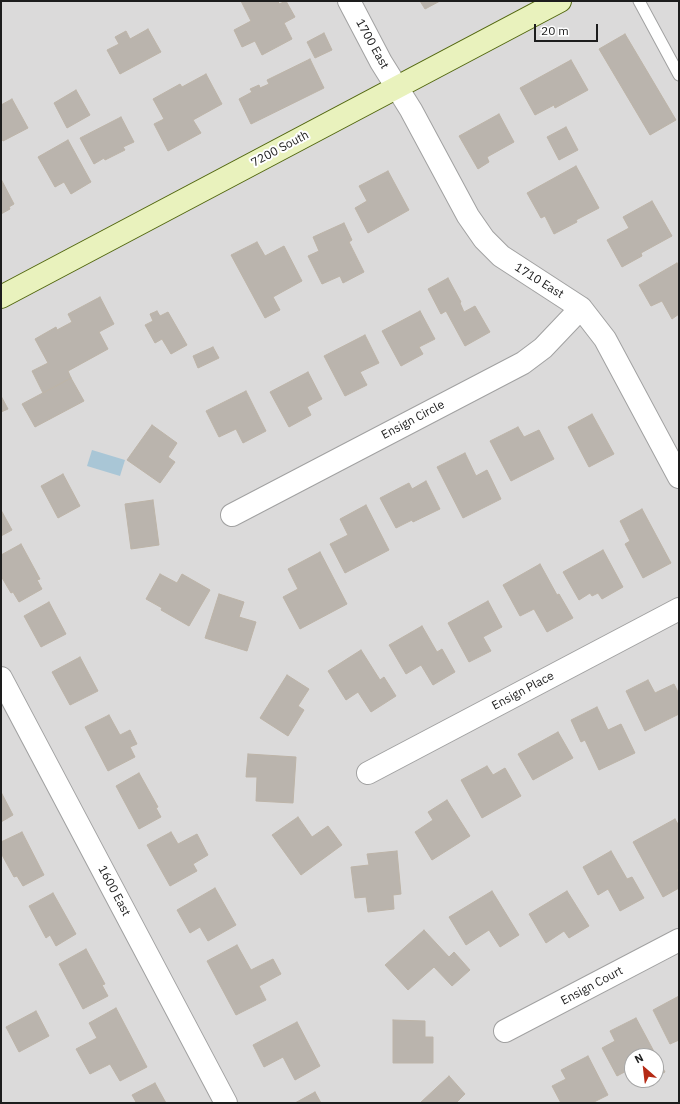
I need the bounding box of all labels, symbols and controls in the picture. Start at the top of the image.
street label: 1700 East [352,16,392,72]
scale bar [536,16,600,42]
text: 20 m [541,23,569,38]
street label: 7200 South [249,128,311,170]
street label: 1710 East [512,260,566,302]
street label: Ensign Circle [379,397,447,443]
street label: Ensign Place [490,669,556,713]
street label: 1600 East [95,863,133,919]
street label: Ensign Court [558,964,626,1008]
north arrow [624,1048,664,1088]
text: N [632,1050,646,1066]

